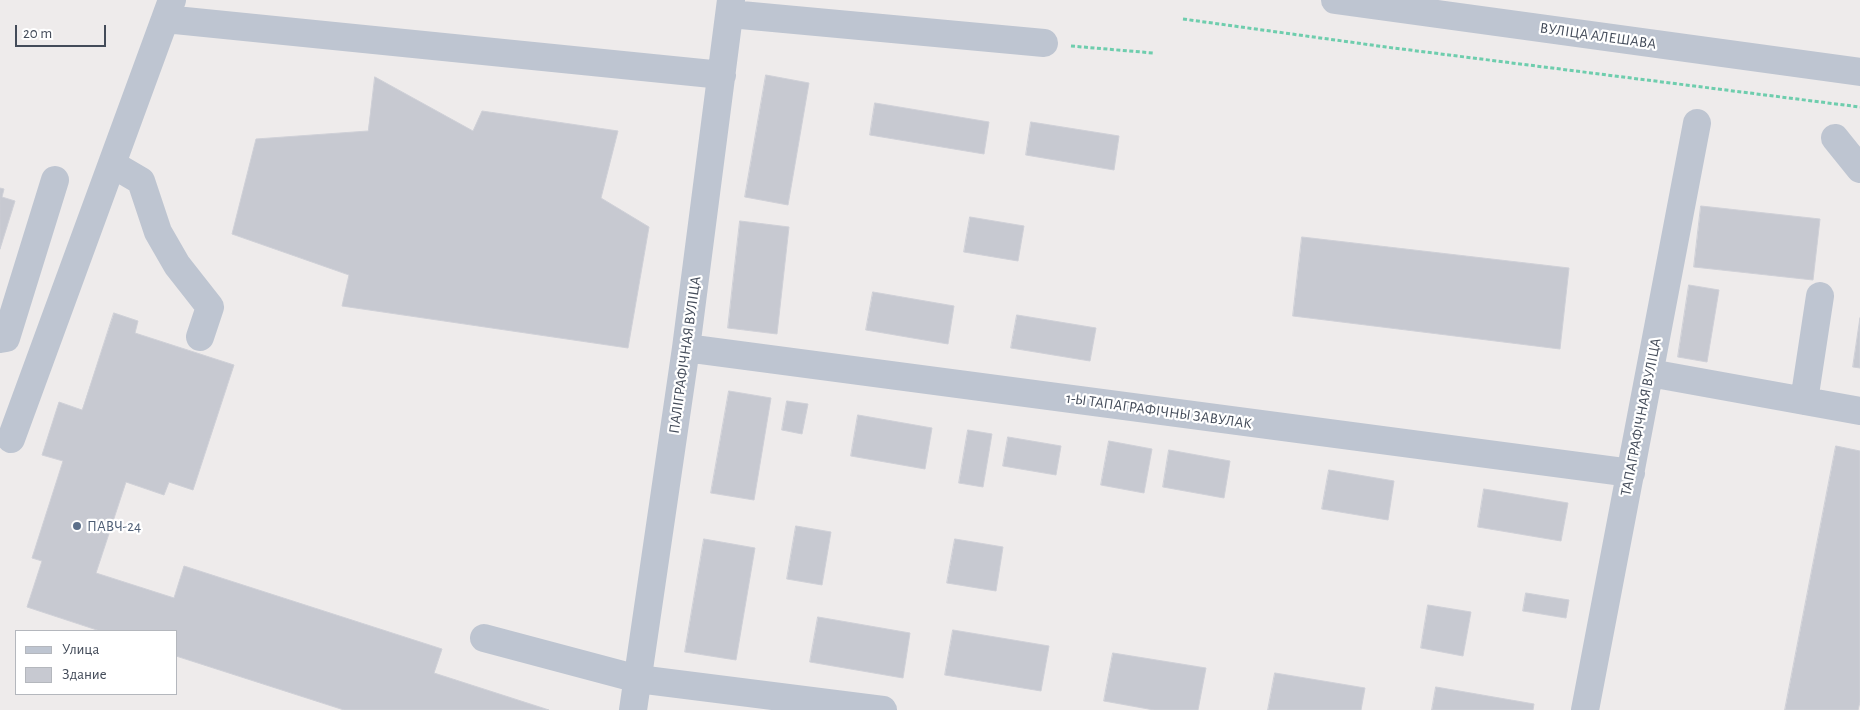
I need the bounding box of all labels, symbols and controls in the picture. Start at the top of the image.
scale bar [18,15,109,47]
street label: ВУЛІЦА АЛЕШАВА [1539,19,1657,53]
text: 20 m [23,26,52,41]
street label: ПАЛІГРАФІЧНАЯ ВУЛІЦА [665,275,705,435]
street label: ТАПАГРАФІЧНАЯ ВУЛІЦА [1617,337,1665,497]
street label: 1-Ы ТАПАГРАФІЧНЫ ЗАВУЛАК [1065,389,1253,433]
place label: ПАВЧ-24 [87,517,141,535]
marker: ПАВЧ-24 [71,520,83,532]
legend [15,630,178,695]
text: Улица [62,642,99,657]
text: Здание [62,667,107,682]

